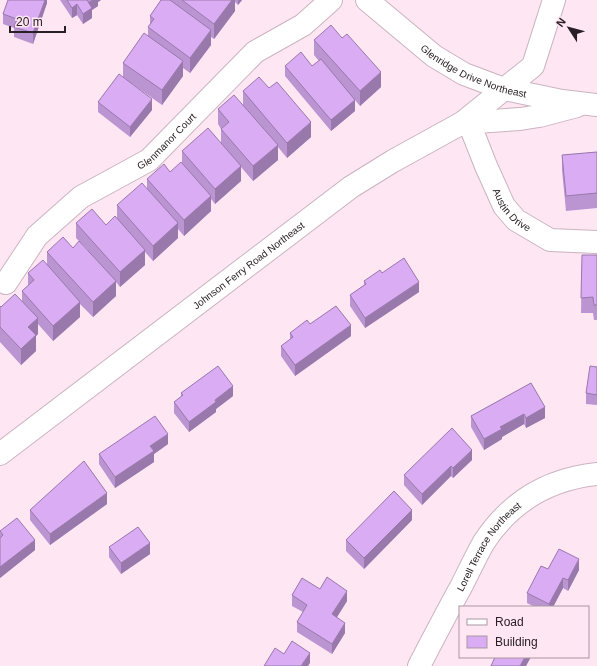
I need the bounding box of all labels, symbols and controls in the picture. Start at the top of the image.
scale bar [10,8,65,34]
north arrow [549,8,589,48]
text: 20 m [16,15,43,29]
text: N [554,15,568,29]
street label: Glenridge Drive Northeast [419,42,528,99]
street label: Glenmanor Court [135,110,198,171]
street label: Austin Drive [491,186,533,233]
street label: Johnson Ferry Road Northeast [191,219,306,311]
street label: Lorell Terrace Northeast [454,499,523,593]
legend [459,606,589,658]
text: Road [495,615,524,629]
text: Building [495,635,538,649]

